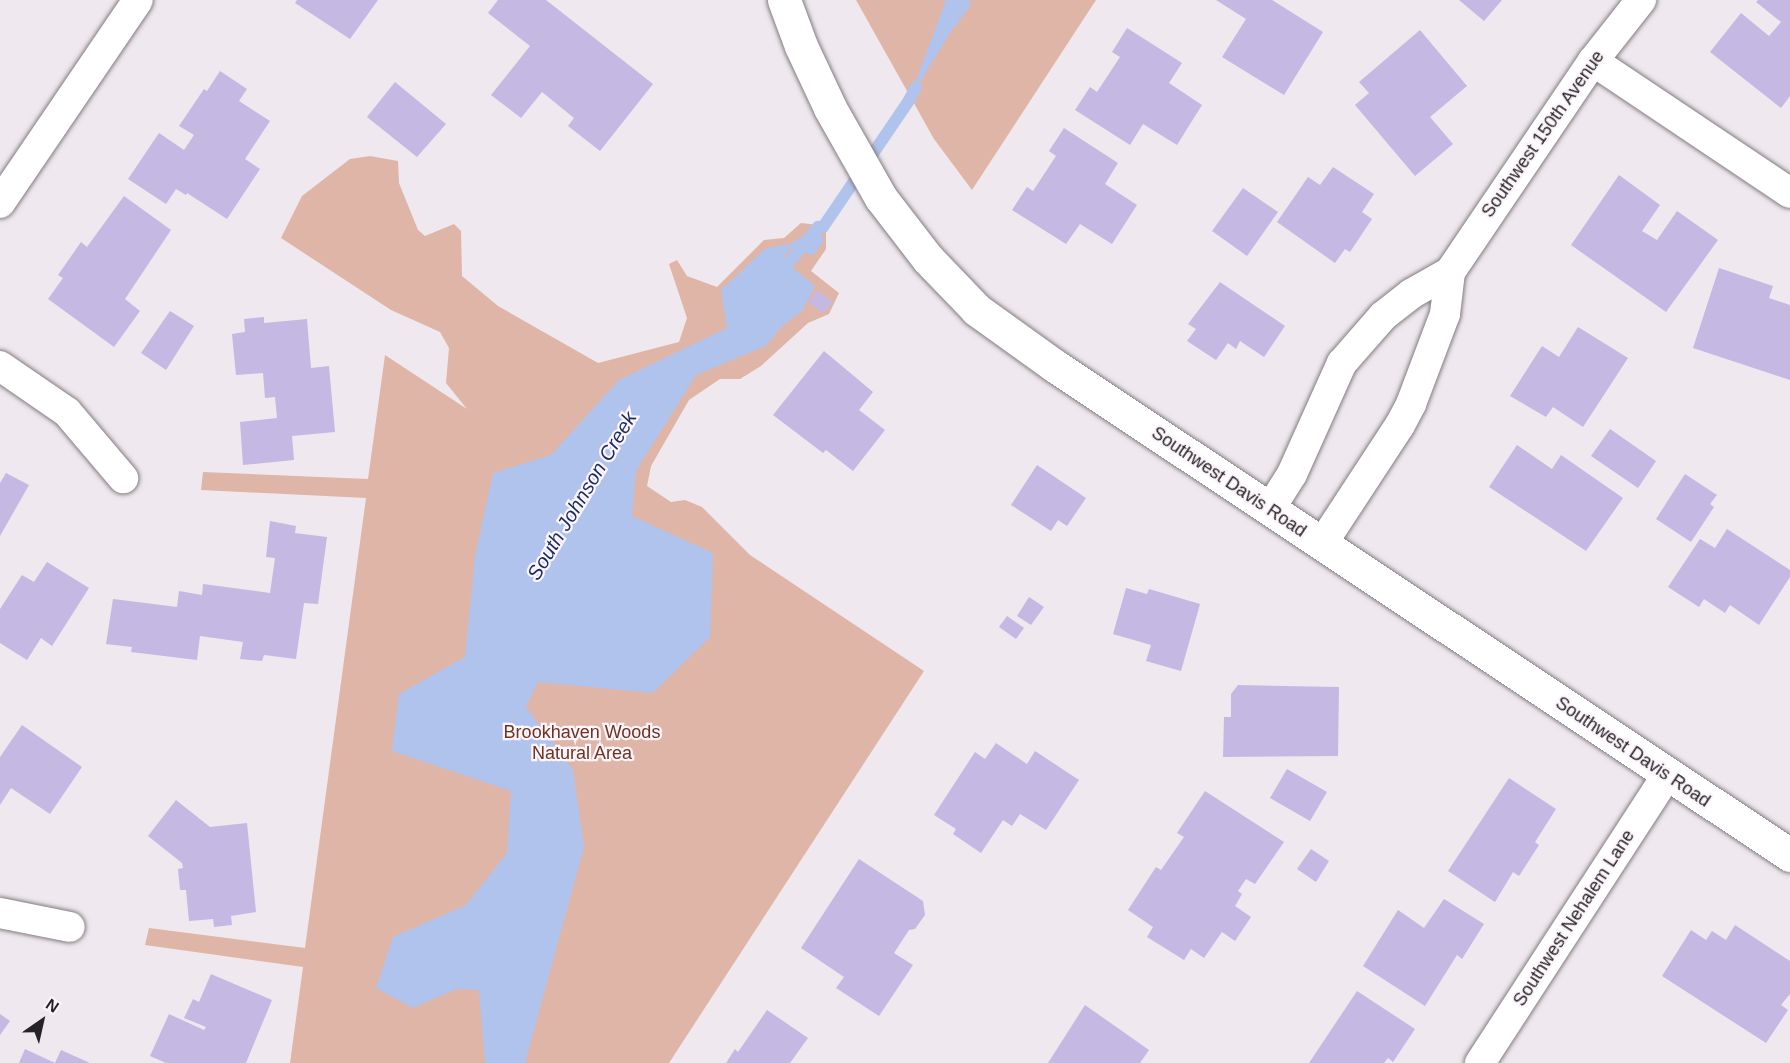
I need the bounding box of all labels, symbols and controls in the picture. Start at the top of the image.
street label: Southwest 150th Avenue [1477,46,1609,222]
water label: South Johnson Creek [522,407,642,585]
street label: Southwest Davis Road [1147,422,1311,542]
street label: Southwest Davis Road [1551,692,1715,812]
park label: Brookhaven Woods Natural Area [504,722,660,764]
street label: Southwest Nehalem Lane [1509,826,1639,1010]
north arrow [12,991,72,1051]
text: N [43,995,62,1016]

